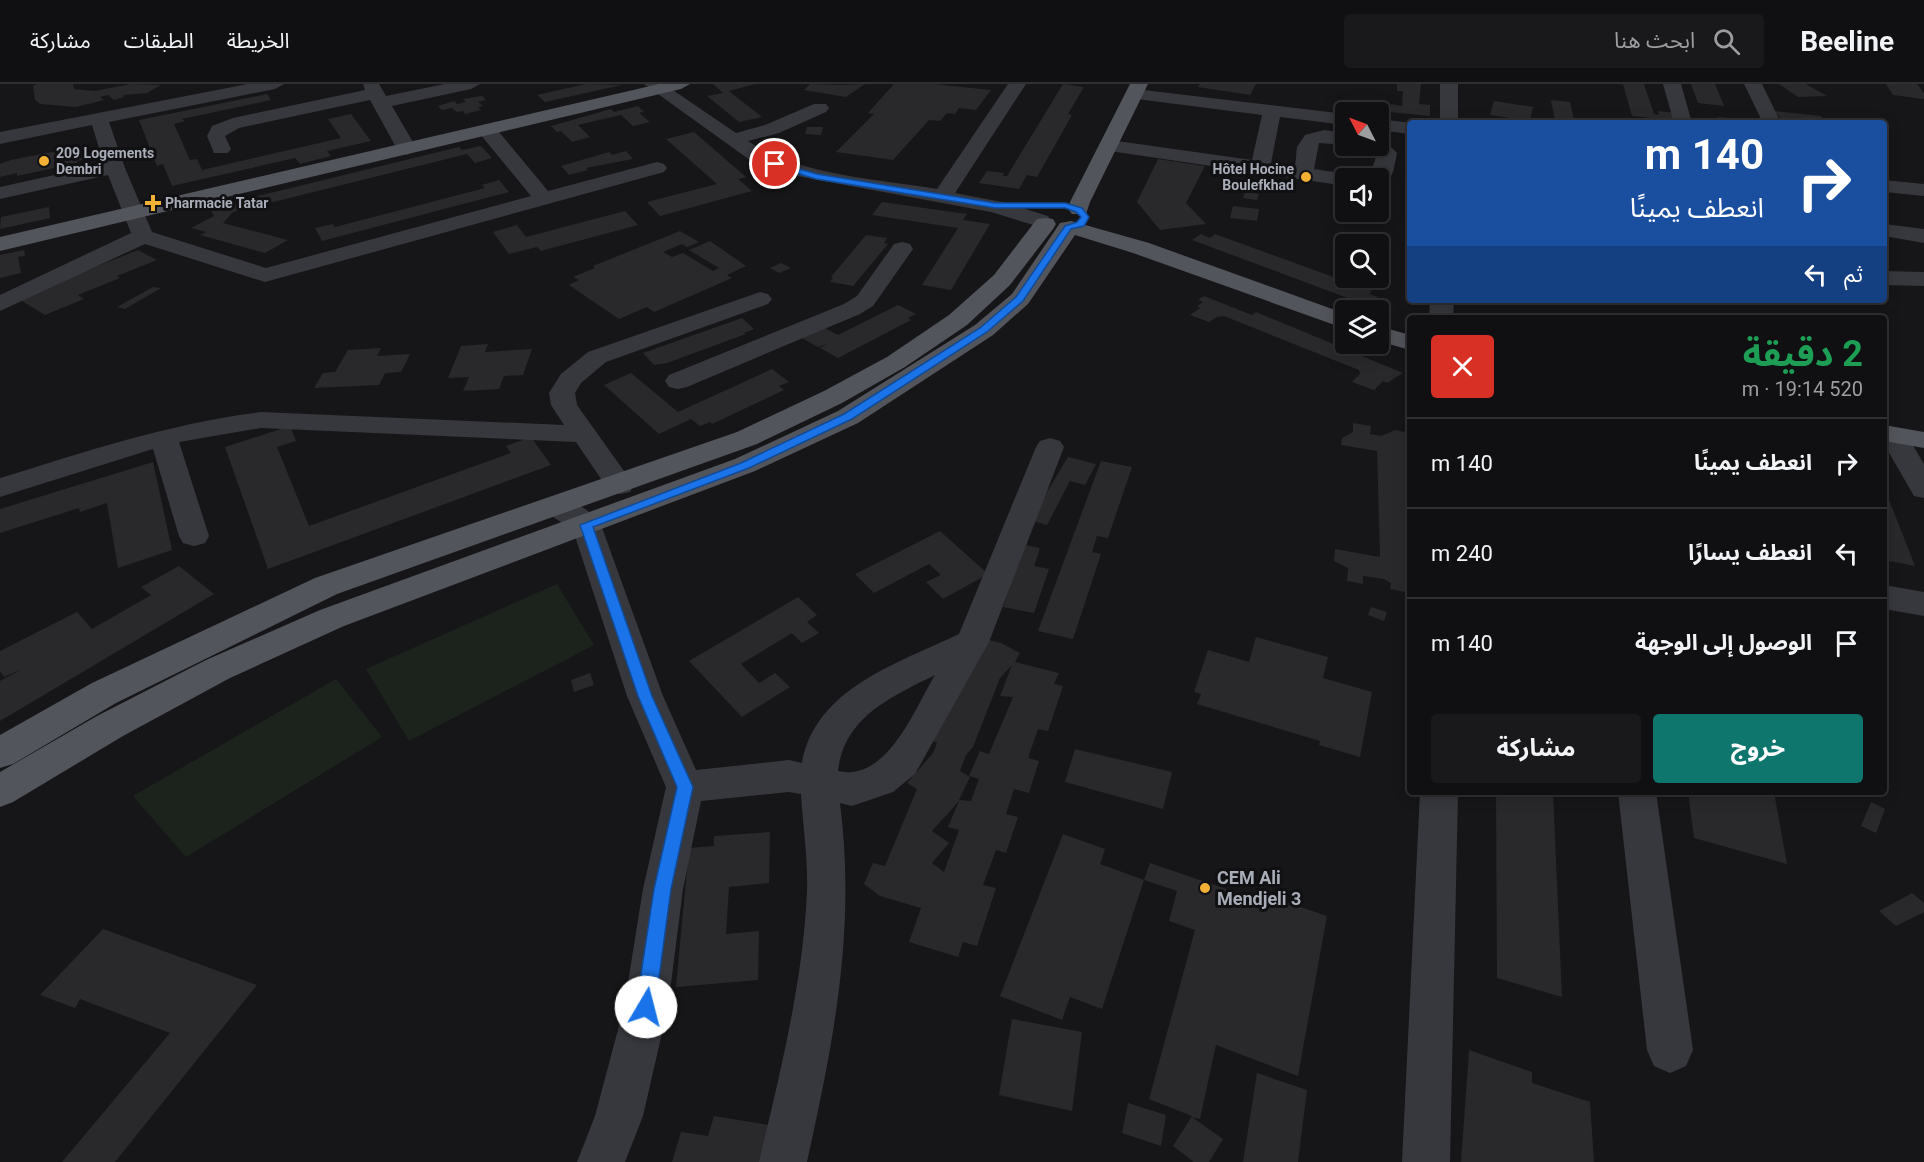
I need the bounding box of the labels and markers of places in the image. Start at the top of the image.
pin [749,138,800,189]
place label: 209 Logements Dembri [56,145,154,177]
marker: 209 Logements Dembri [37,154,51,168]
place label: Hôtel Hocine Boulefkhad [1213,161,1294,193]
marker: Hôtel Hocine Boulefkhad [1299,170,1313,184]
place label: Pharmacie Tatar [165,195,268,211]
marker: Pharmacie Tatar [146,196,160,210]
place label: CEM Ali Mendjeli 3 [1217,867,1301,909]
marker: CEM Ali Mendjeli 3 [1198,881,1212,895]

